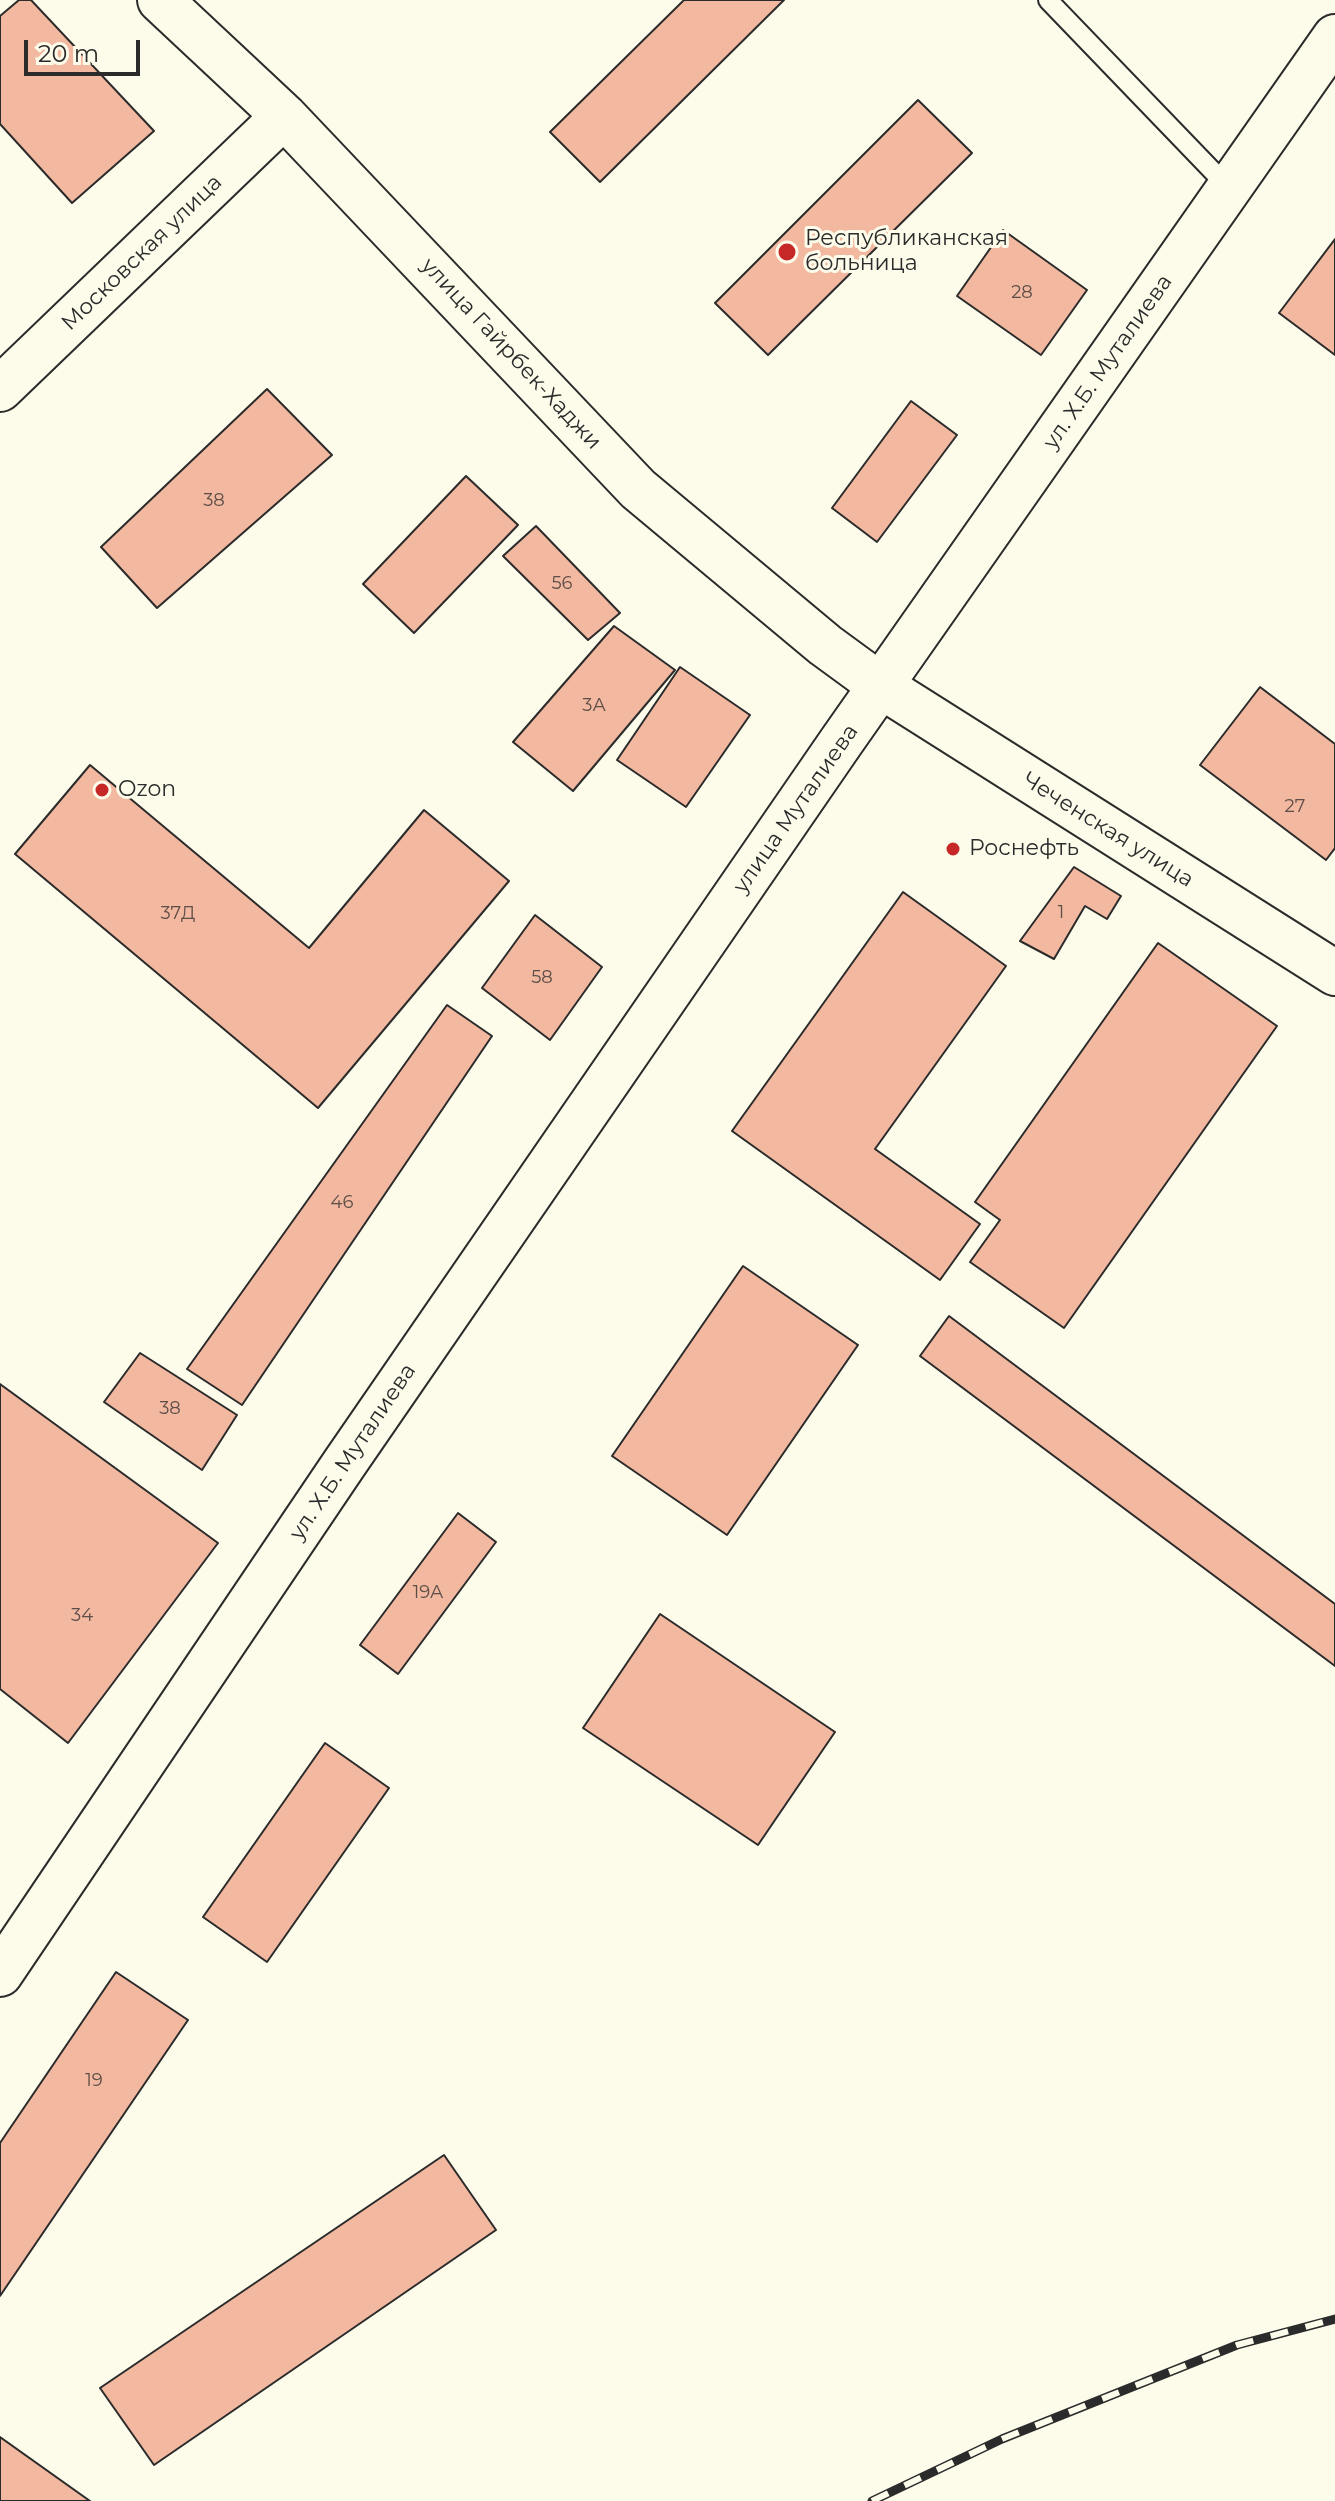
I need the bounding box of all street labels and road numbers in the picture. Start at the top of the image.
street label: Московская улица [56,170,228,336]
street label: улица Гайрбек-Хаджи [415,253,607,455]
street label: ул. Х.Б. Муталиева [1038,270,1178,454]
street label: улица Муталиева [728,720,864,898]
street label: Чеченская улица [1018,767,1198,893]
street label: ул. Х.Б. Муталиева [284,1359,422,1545]

